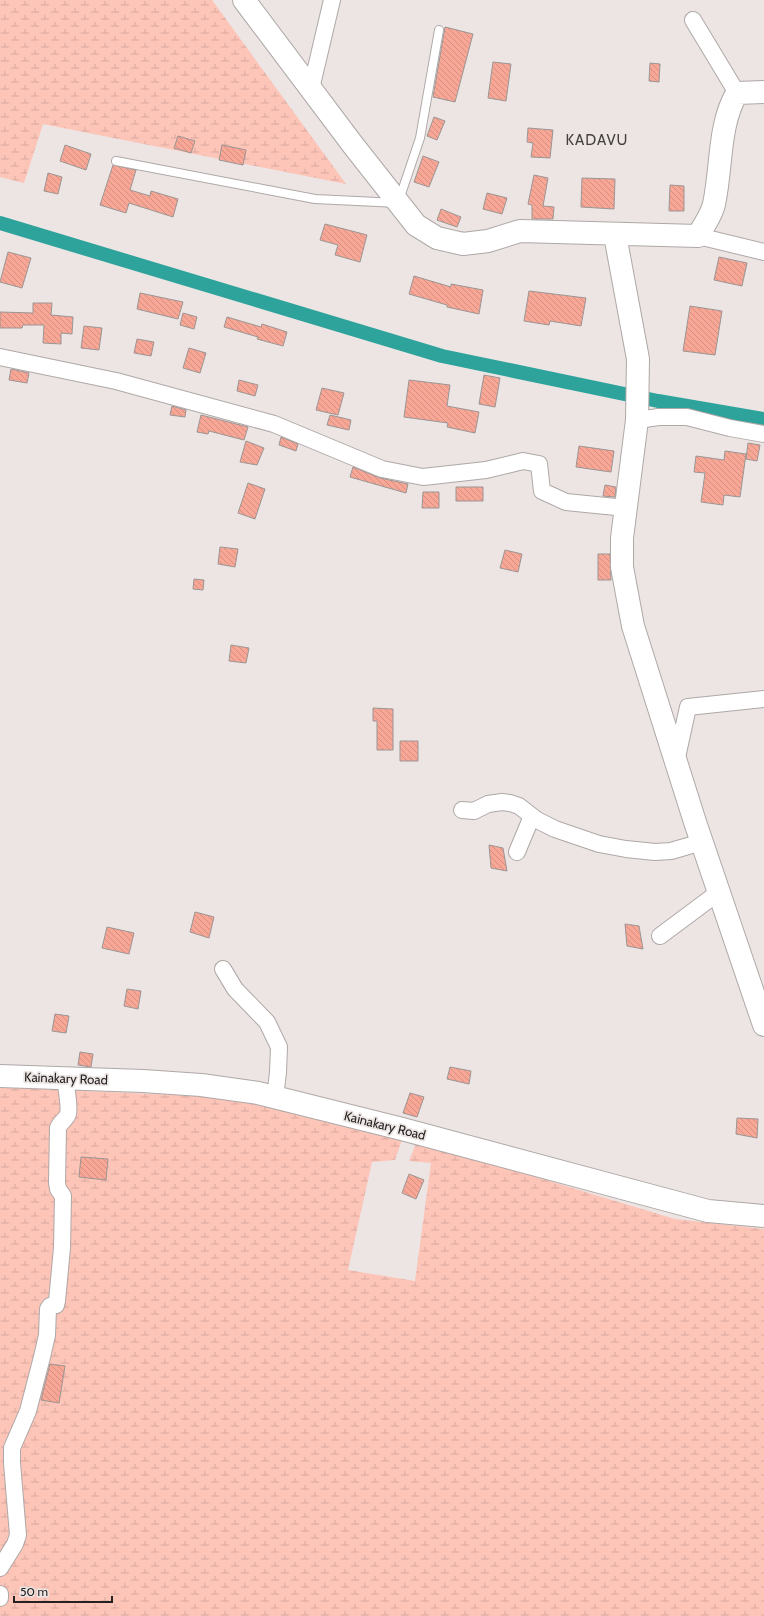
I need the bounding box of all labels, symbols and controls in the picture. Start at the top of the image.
district label: KADAVU [566,131,628,149]
street label: Kainakary Road [24,1069,108,1087]
street label: Kainakary Road [342,1107,428,1143]
scale bar [14,1578,112,1604]
text: 50 m [20,1584,48,1599]

